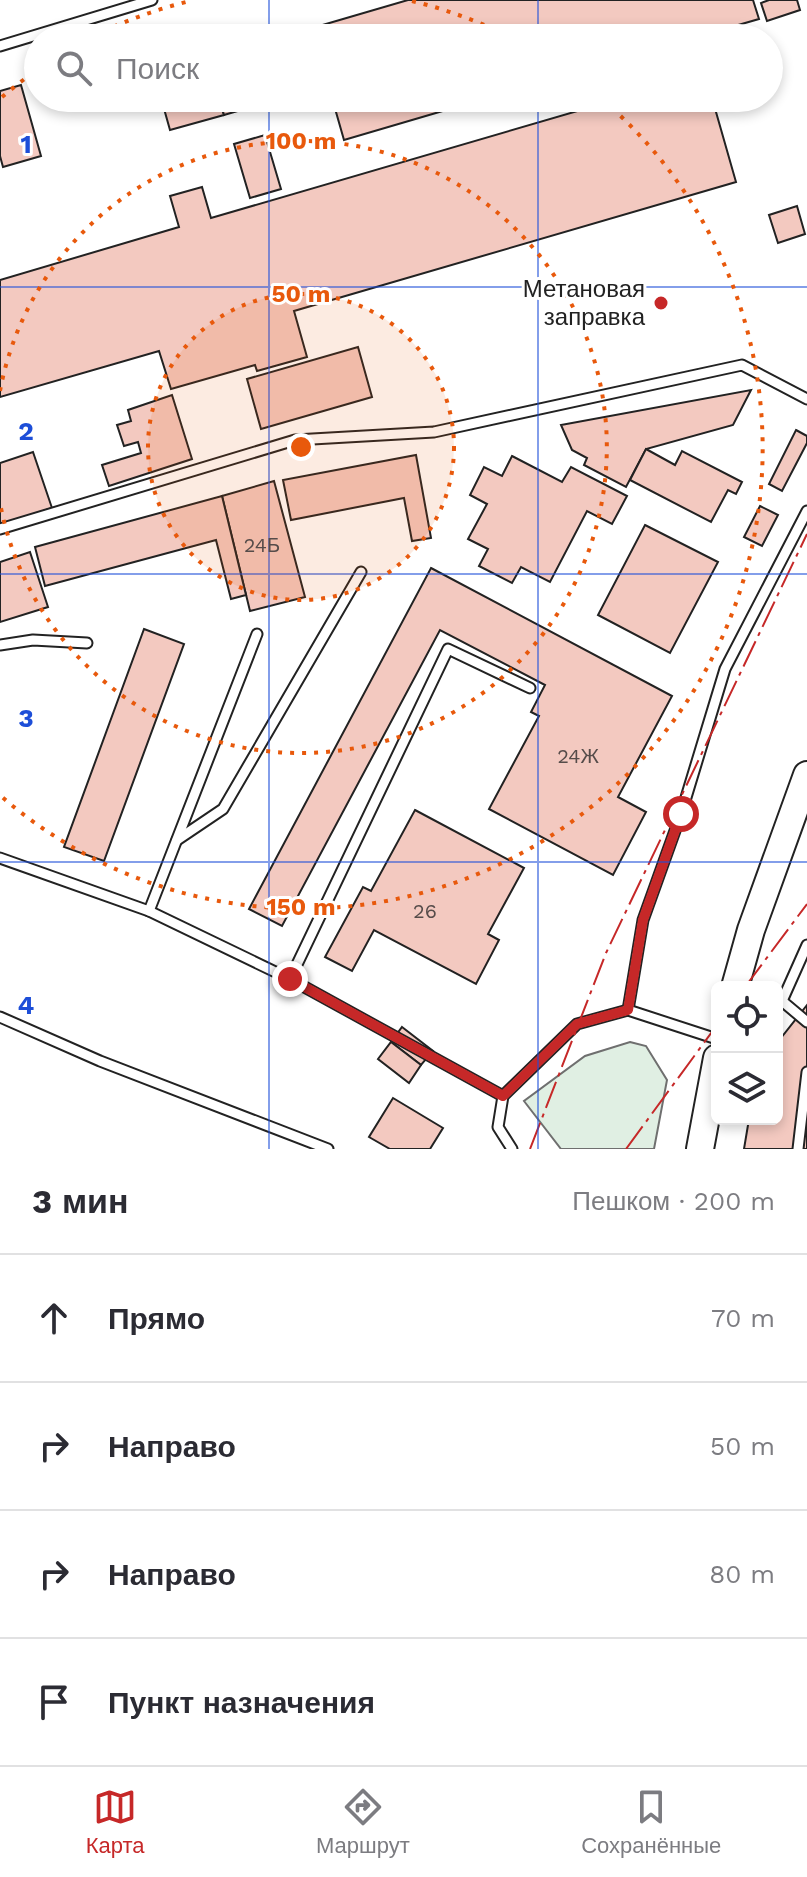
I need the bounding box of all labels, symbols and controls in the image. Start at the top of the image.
search box [24,24,783,112]
icon: search [52,46,96,90]
text: Поиск [116,51,199,86]
text: 100 m [266,127,336,155]
text: 1 [20,129,32,159]
place label: Метановая заправка [523,275,646,331]
text: 50 m [272,280,330,308]
marker: Метановая заправка [652,294,670,312]
text: 2 [18,416,34,446]
centre of rings [287,433,315,461]
house number: 24Б [244,533,280,557]
text: 3 [18,703,34,733]
house number: 24Ж [557,744,599,768]
route start [663,796,699,832]
text: 150 m [266,893,336,921]
house number: 26 [413,899,437,923]
route end [272,961,308,997]
map controls [711,981,783,1125]
button: locate [711,981,783,1053]
text: 4 [18,990,35,1020]
button: layers [711,1053,783,1125]
text: 3 мин [32,1181,128,1221]
text: Пешком · 200 m [572,1186,775,1216]
icon: ahead [32,1296,76,1340]
text: Прямо [108,1301,205,1336]
text: 70 m [711,1303,775,1333]
icon: right [32,1424,76,1468]
text: Направо [108,1429,236,1464]
text: 50 m [710,1431,775,1461]
icon: right [32,1552,76,1596]
text: Направо [108,1557,236,1592]
text: 80 m [709,1559,775,1589]
icon: arrive [32,1680,76,1724]
text: Пункт назначения [108,1685,375,1720]
tab: Карта [86,1785,145,1859]
tab: Маршрут [316,1785,410,1859]
tab: Сохранённые [581,1785,721,1859]

